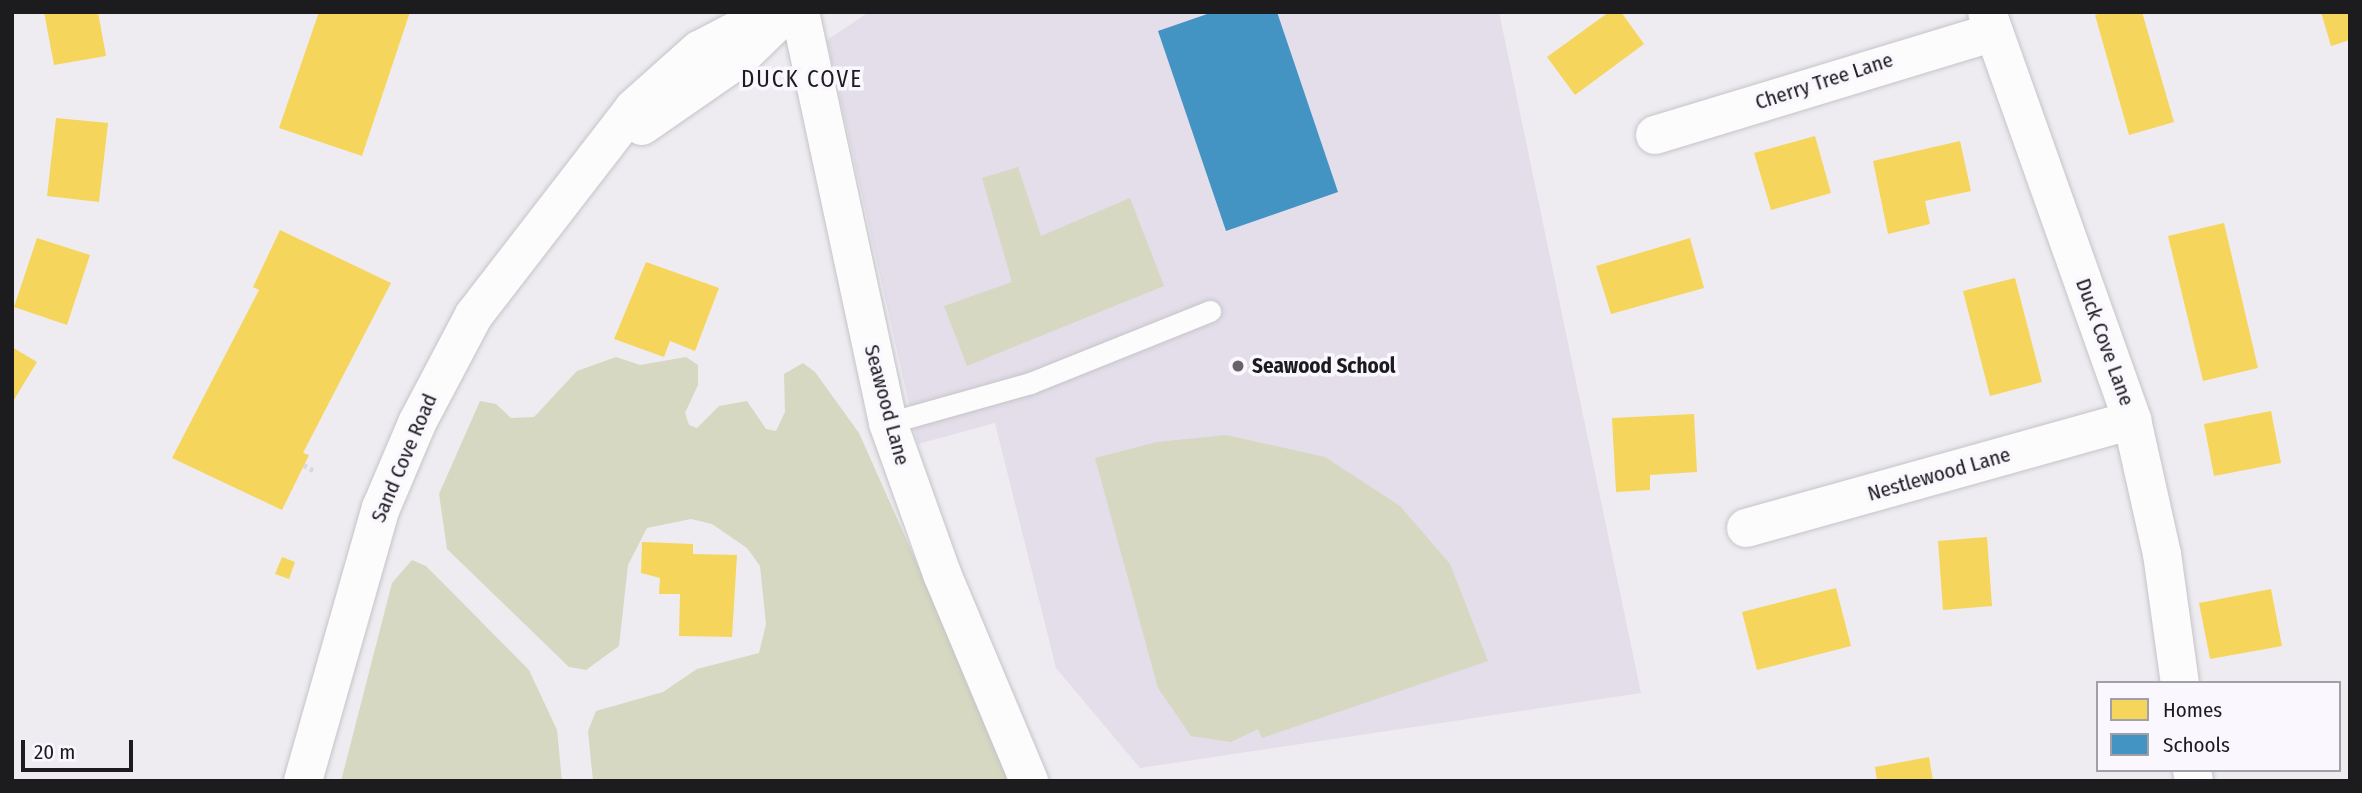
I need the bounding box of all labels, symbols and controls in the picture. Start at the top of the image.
street label: Cherry Tree Lane [1752,47,1896,115]
district label: DUCK COVE [742,65,862,93]
street label: Duck Cove Lane [2070,275,2140,409]
street label: Seawood Lane [859,342,915,468]
place label: Seawood School [1252,353,1396,379]
marker: Seawood School [1230,358,1246,374]
street label: Sand Cove Road [366,390,442,526]
street label: Nestlewood Lane [1865,442,2013,506]
legend [2096,681,2341,772]
text: Homes [2163,697,2222,723]
scale bar [24,726,136,770]
text: Schools [2163,732,2230,758]
text: 20 m [34,739,75,765]

